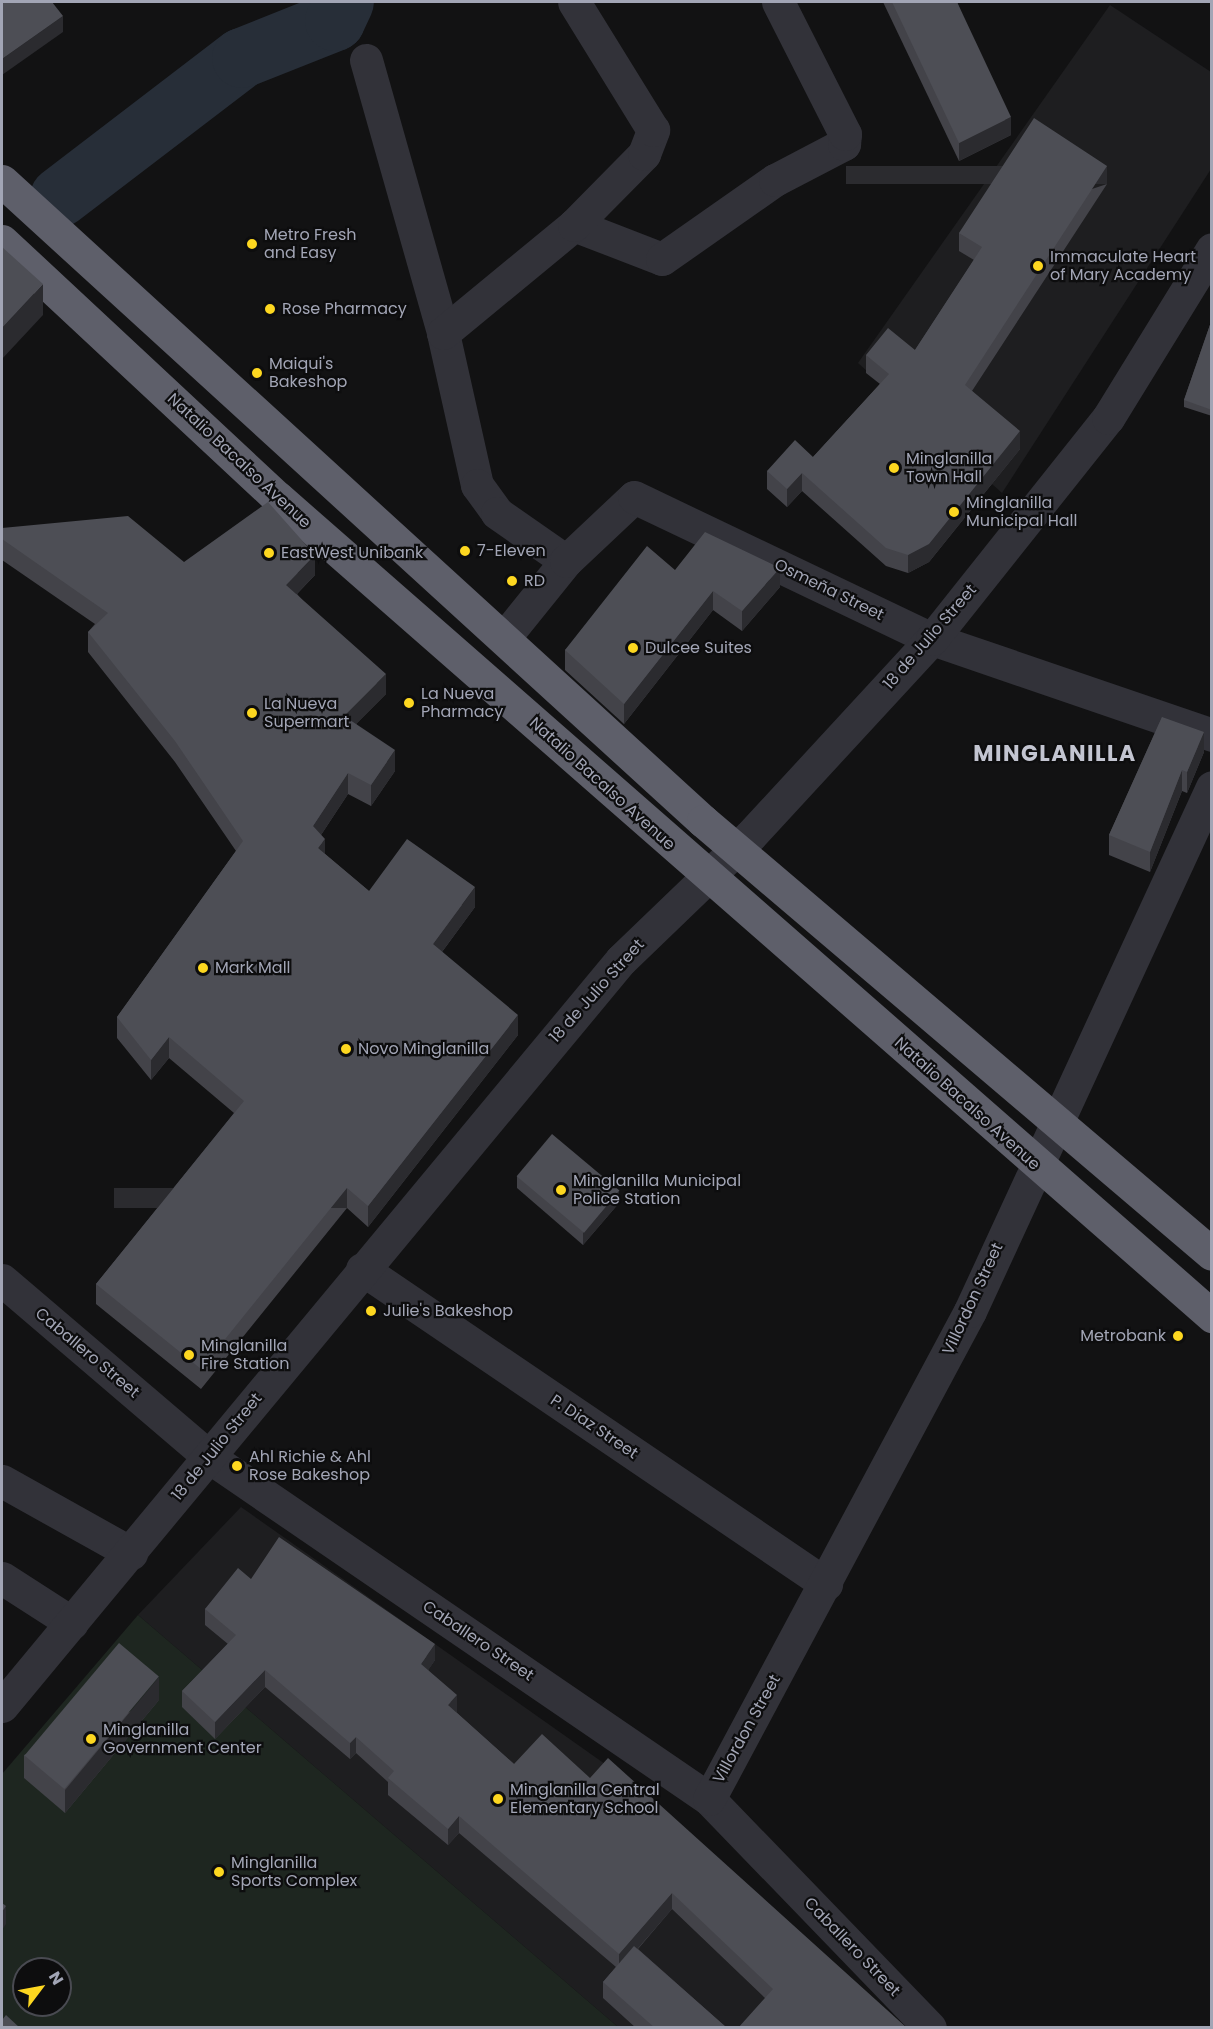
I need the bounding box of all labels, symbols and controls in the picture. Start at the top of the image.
place label: Metro Fresh and Easy [264,225,357,263]
marker: Metro Fresh and Easy [245,237,259,251]
place label: Immaculate Heart of Mary Academy [1050,247,1196,285]
marker: Immaculate Heart of Mary Academy [1031,259,1045,273]
place label: Rose Pharmacy [282,299,407,319]
marker: Rose Pharmacy [263,302,277,316]
place label: Maiqui's Bakeshop [269,354,347,392]
marker: Maiqui's Bakeshop [250,366,264,380]
street label: Natalio Bacalso Avenue [163,389,315,533]
place label: Minglanilla Town Hall [906,449,992,487]
marker: Minglanilla Town Hall [887,461,901,475]
place label: Minglanilla Municipal Hall [966,493,1077,531]
marker: Minglanilla Municipal Hall [947,505,961,519]
place label: 7-Eleven [477,541,546,561]
place label: EastWest Unibank [281,543,423,563]
marker: 7-Eleven [458,544,472,558]
marker: EastWest Unibank [262,546,276,560]
street label: Osmeña Street [771,555,887,625]
place label: RD [524,571,545,591]
marker: RD [505,574,519,588]
street label: 18 de Julio Street [879,581,981,693]
place label: Dulcee Suites [645,638,752,658]
marker: Dulcee Suites [626,641,640,655]
place label: La Nueva Pharmacy [421,684,503,722]
place label: La Nueva Supermart [264,694,349,732]
marker: La Nueva Pharmacy [402,696,416,710]
marker: La Nueva Supermart [245,706,259,720]
street label: Natalio Bacalso Avenue [525,714,679,854]
district label: MINGLANILLA [973,741,1137,767]
street label: 18 de Julio Street [546,935,648,1047]
place label: Mark Mall [215,958,291,978]
marker: Mark Mall [196,961,210,975]
street label: Natalio Bacalso Avenue [890,1034,1044,1174]
place label: Novo Minglanilla [358,1039,489,1059]
marker: Novo Minglanilla [339,1042,353,1056]
place label: Minglanilla Municipal Police Station [573,1171,741,1209]
marker: Minglanilla Municipal Police Station [554,1183,568,1197]
street label: Villordon Street [939,1240,1007,1358]
place label: Julie's Bakeshop [383,1301,513,1321]
street label: Caballero Street [31,1304,143,1402]
marker: Julie's Bakeshop [364,1304,378,1318]
place label: Metrobank [1080,1326,1166,1346]
marker: Metrobank [1171,1329,1185,1343]
place label: Minglanilla Fire Station [201,1336,289,1374]
marker: Minglanilla Fire Station [182,1348,196,1362]
street label: 18 de Julio Street [168,1389,266,1505]
street label: P. Diaz Street [547,1391,641,1463]
place label: Ahl Richie & Ahl Rose Bakeshop [249,1447,371,1485]
marker: Ahl Richie & Ahl Rose Bakeshop [230,1459,244,1473]
street label: Caballero Street [419,1597,537,1685]
street label: Villordon Street [709,1671,785,1787]
place label: Minglanilla Government Center [103,1720,262,1758]
marker: Minglanilla Government Center [84,1732,98,1746]
place label: Minglanilla Central Elementary School [510,1780,660,1818]
marker: Minglanilla Central Elementary School [491,1792,505,1806]
place label: Minglanilla Sports Complex [231,1853,357,1891]
marker: Minglanilla Sports Complex [212,1865,226,1879]
street label: Caballero Street [800,1894,904,2000]
north arrow [12,1957,72,2017]
text: N [43,1967,69,1989]

